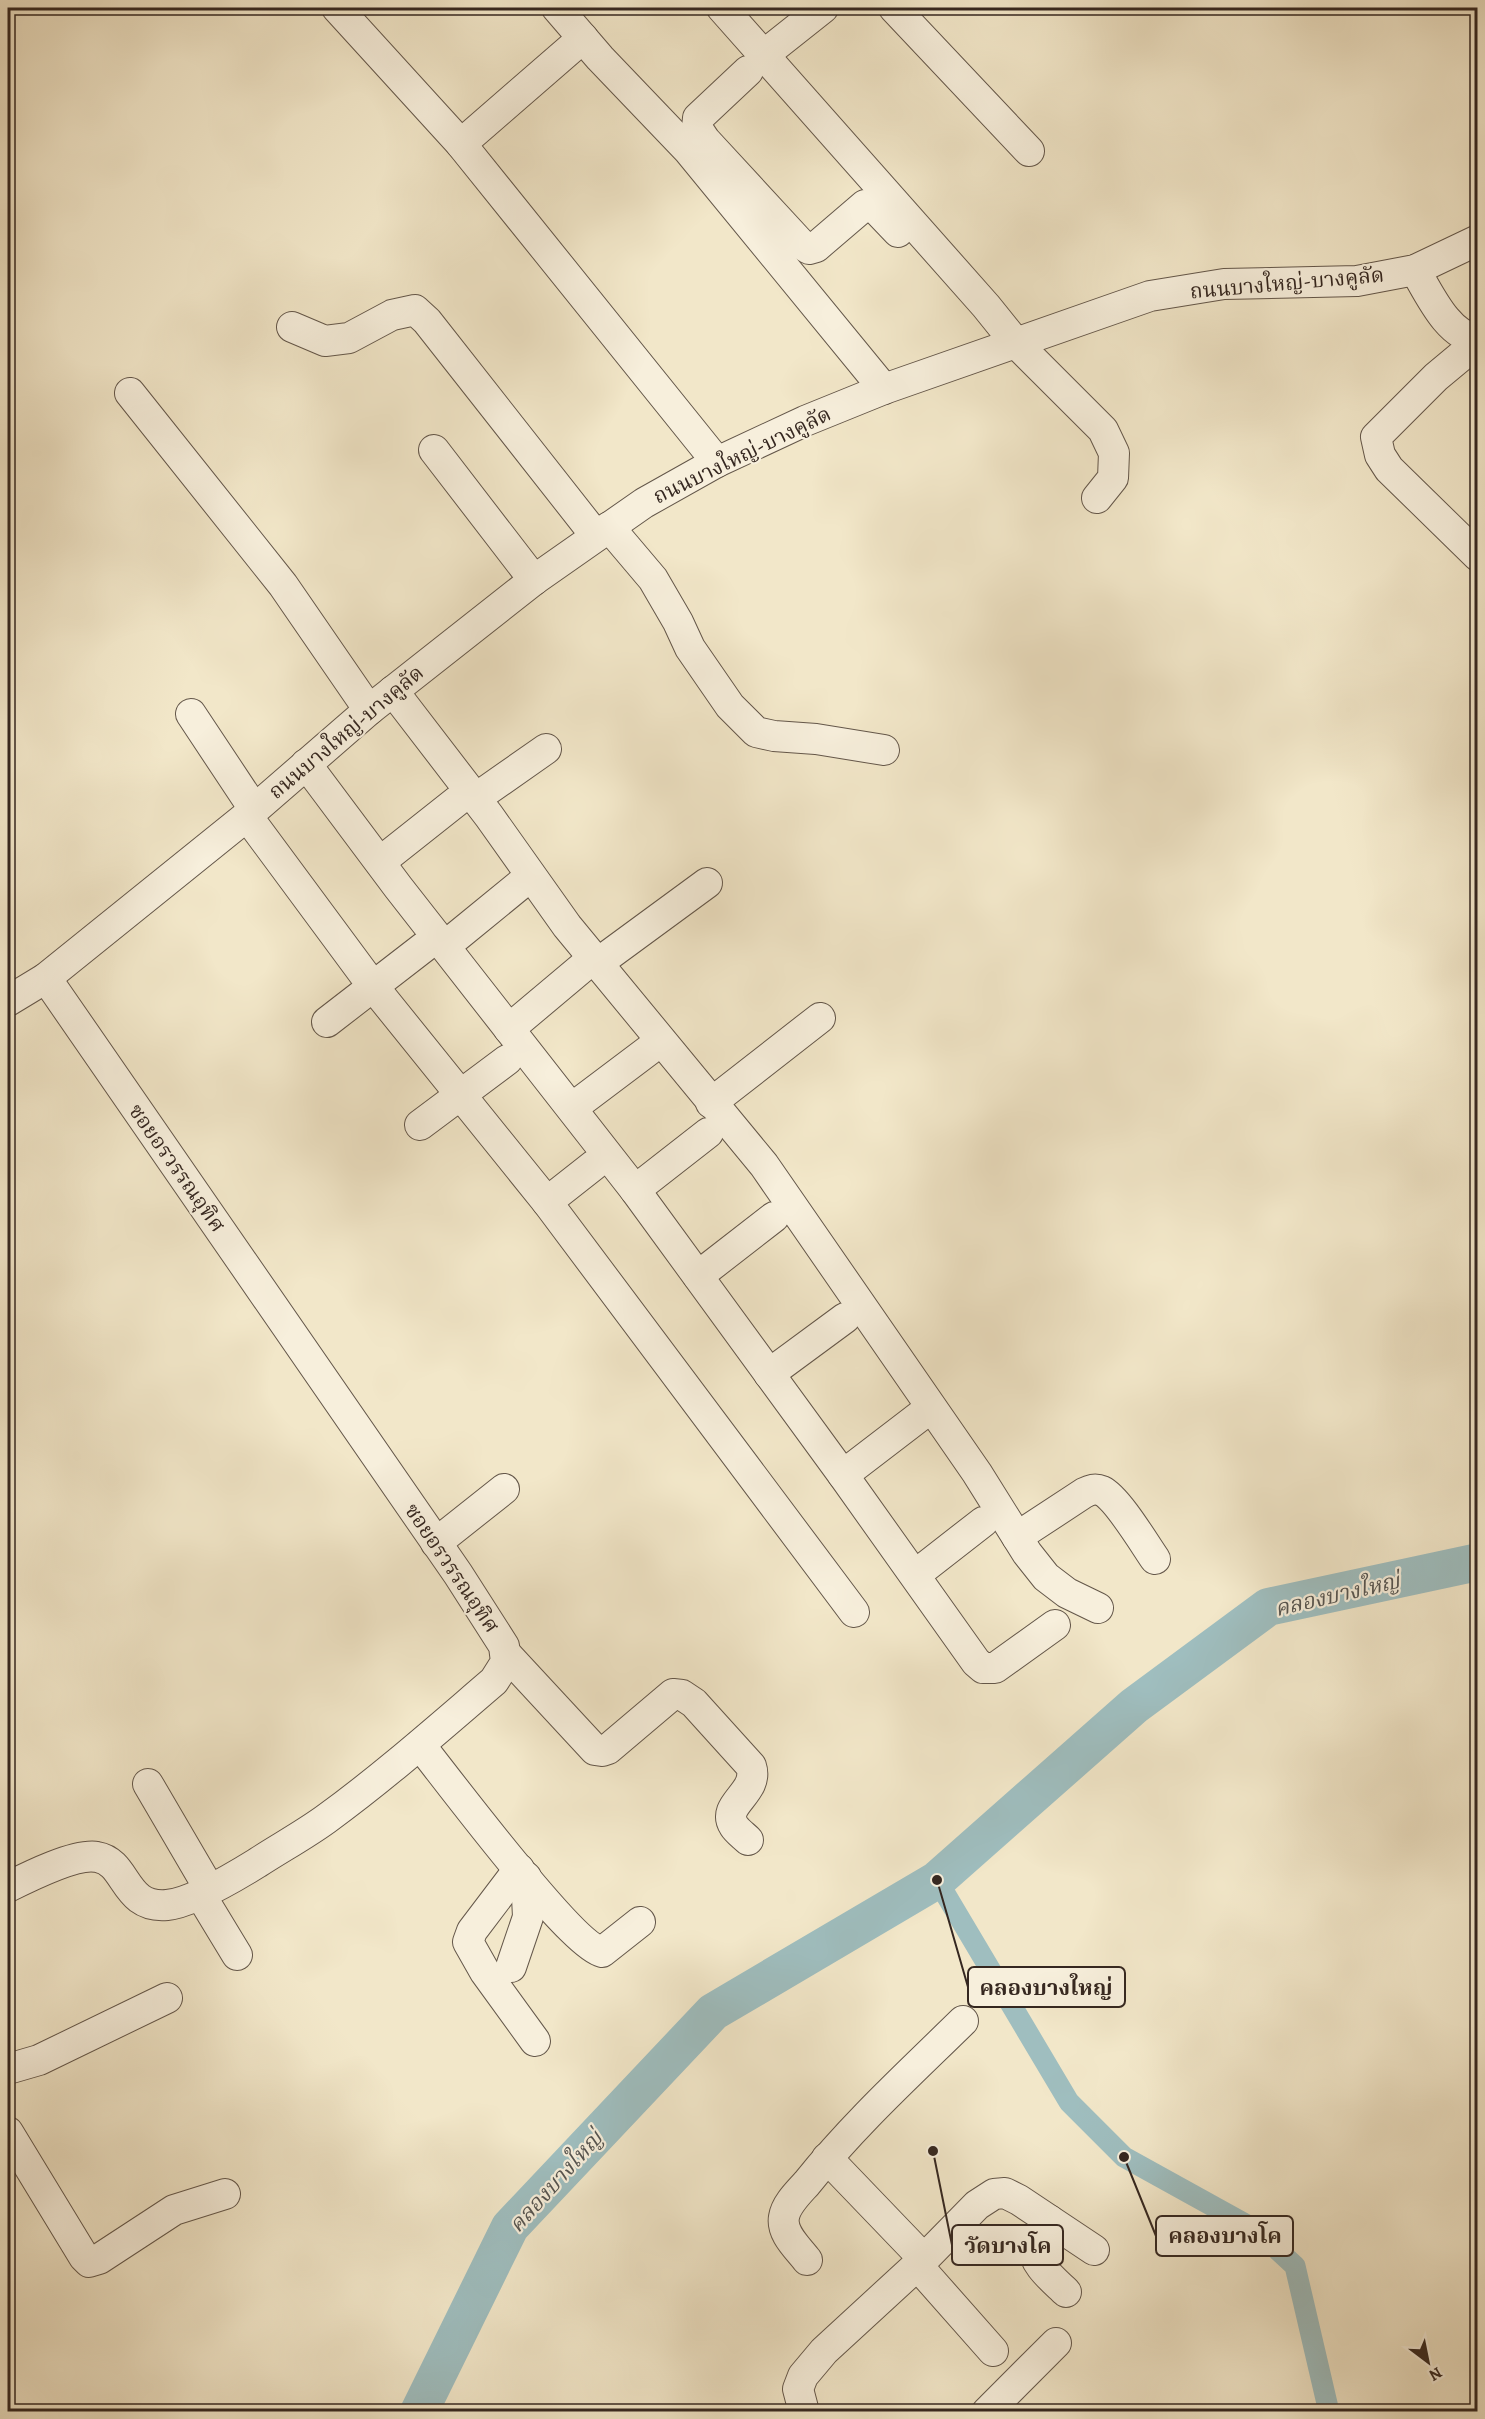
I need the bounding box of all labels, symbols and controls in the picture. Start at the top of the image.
street label: ถนนบางใหญ่-บางคูลัด [1189,260,1385,305]
street label: ถนนบางใหญ่-บางคูลัด [648,399,836,510]
street label: ถนนบางใหญ่-บางคูลัด [262,658,430,805]
street label: ซอยอรวรรณอุทิศ [122,1098,232,1238]
street label: ซอยอรวรรณอุทิศ [398,1498,506,1638]
water label: คลองบางใหญ่ [1272,1564,1406,1624]
callout: คลองบางใหญ่ [968,1967,1125,2007]
text: คลองบางใหญ่ [980,1973,1112,2003]
water label: คลองบางใหญ่ [501,2121,612,2239]
callout: คลองบางโค [1156,2216,1293,2256]
text: คลองบางโค [1168,2221,1282,2251]
callout: วัดบางโค [952,2225,1063,2265]
text: วัดบางโค [964,2231,1052,2261]
north arrow [1398,2332,1458,2392]
text: N [1424,2361,1446,2386]

